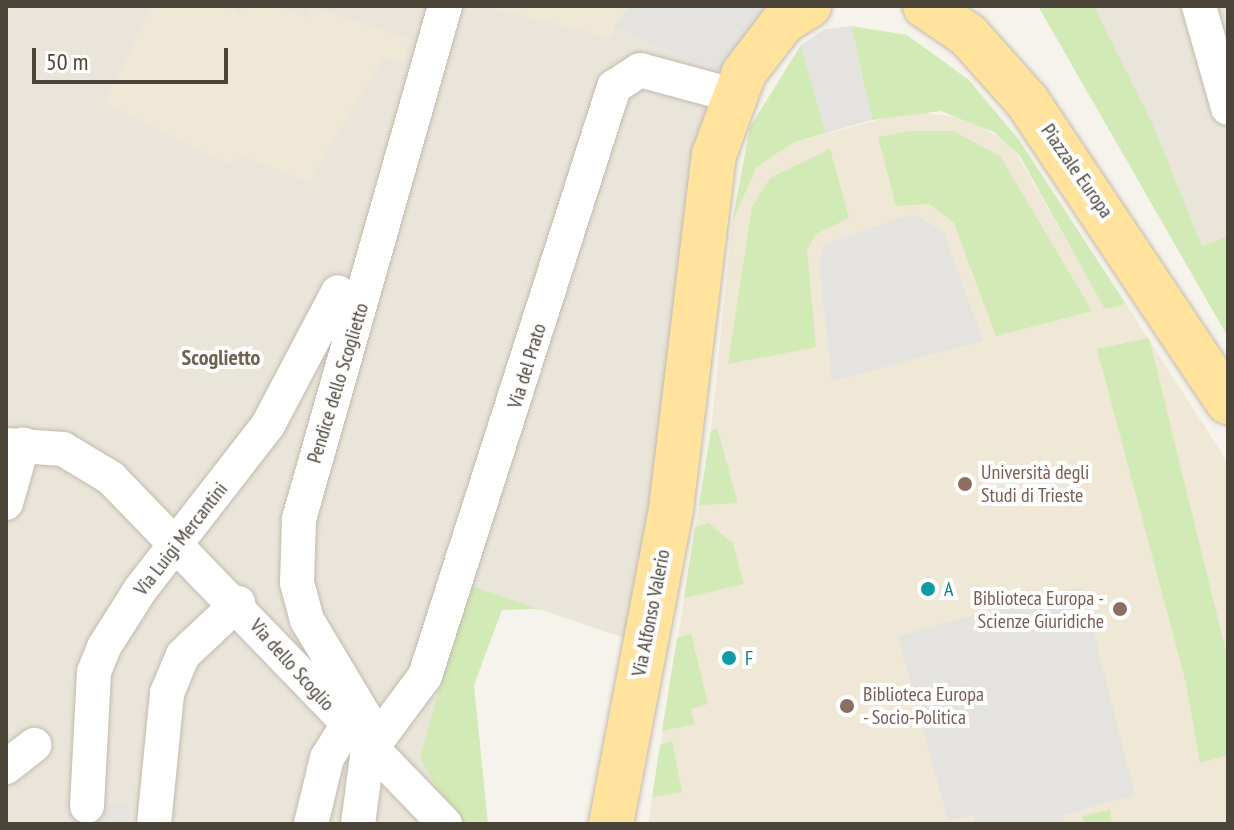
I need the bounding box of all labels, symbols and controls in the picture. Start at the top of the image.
scale bar [36,32,232,82]
text: 50 m [46,46,88,77]
street label: Piazzale Europa [1036,119,1118,223]
street label: Pendice dello Scoglietto [302,300,374,466]
street label: Via del Prato [503,321,551,411]
district label: Scoglietto [182,345,260,371]
place label: Università degli Studi di Trieste [981,460,1089,507]
marker: Università degli Studi di Trieste [956,475,974,493]
street label: Via Luigi Mercantini [129,477,233,601]
street label: Via Alfonso Valerio [627,547,675,679]
place label: A [944,577,953,601]
marker: A [919,580,937,598]
place label: Biblioteca Europa - Scienze Giuridiche [973,586,1104,633]
marker: Biblioteca Europa - Scienze Giuridiche [1111,600,1129,618]
street label: Via dello Scoglio [245,614,339,716]
place label: F [745,646,753,670]
marker: F [720,649,738,667]
place label: Biblioteca Europa - Socio-Politica [863,682,984,729]
marker: Biblioteca Europa - Socio-Politica [838,697,856,715]

